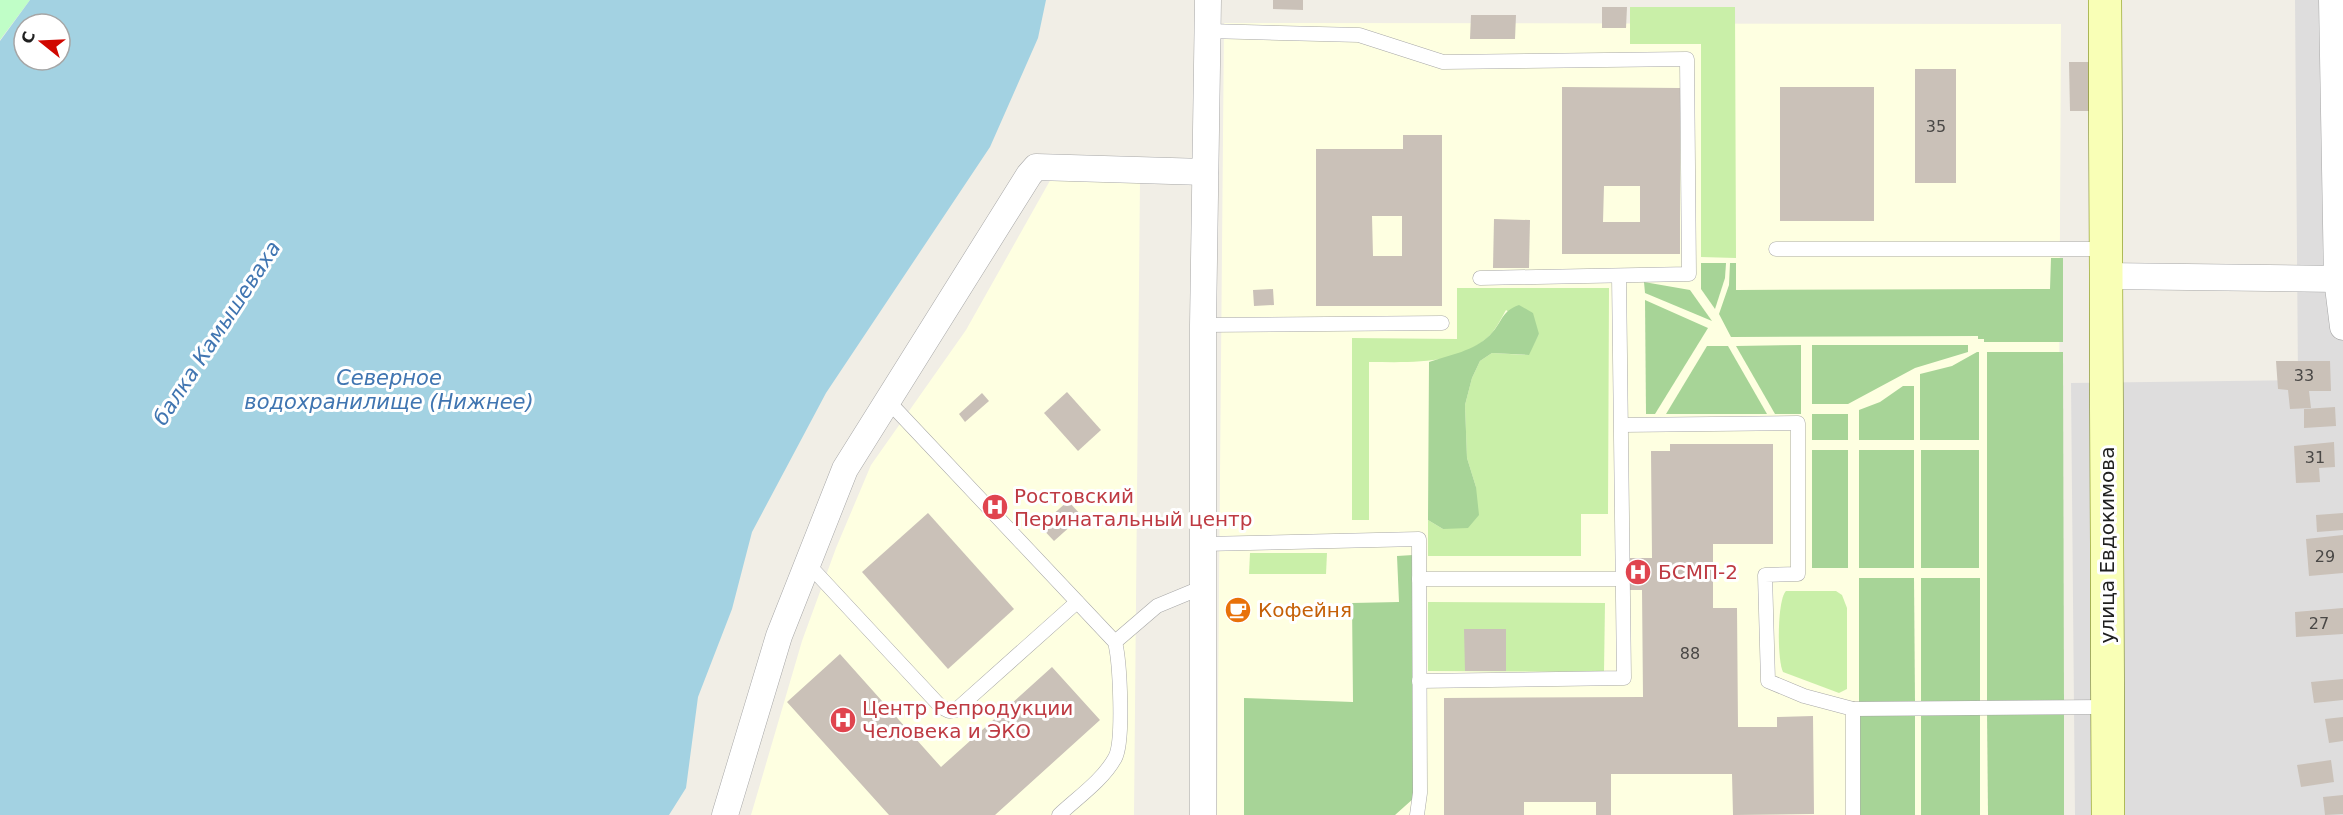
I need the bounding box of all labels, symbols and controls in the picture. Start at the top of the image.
north arrow [12,12,72,72]
text: С [17,29,39,46]
house number: 35 [1926,117,1946,136]
water label: балка Камышеваха [149,237,285,429]
water label: Северное водохранилище (Нижнее) [244,366,534,414]
house number: 33 [2294,366,2314,385]
street label: улица Евдокимова [2095,447,2119,643]
house number: 31 [2305,448,2325,467]
place label: Ростовский Перинатальный центр [1014,484,1252,531]
hospital icon: Ростовский Перинатальный центр [980,492,1010,522]
house number: 29 [2315,547,2335,566]
hospital icon: БСМП-2 [1623,557,1653,587]
place label: БСМП-2 [1658,560,1738,584]
cafe icon: Кофейня [1223,595,1253,625]
place label: Кофейня [1258,598,1352,622]
house number: 27 [2309,614,2329,633]
house number: 88 [1680,644,1700,663]
place label: Центр Репродукции Человека и ЭКО [862,696,1073,743]
hospital icon: Центр Репродукции Человека и ЭКО [828,705,858,735]

